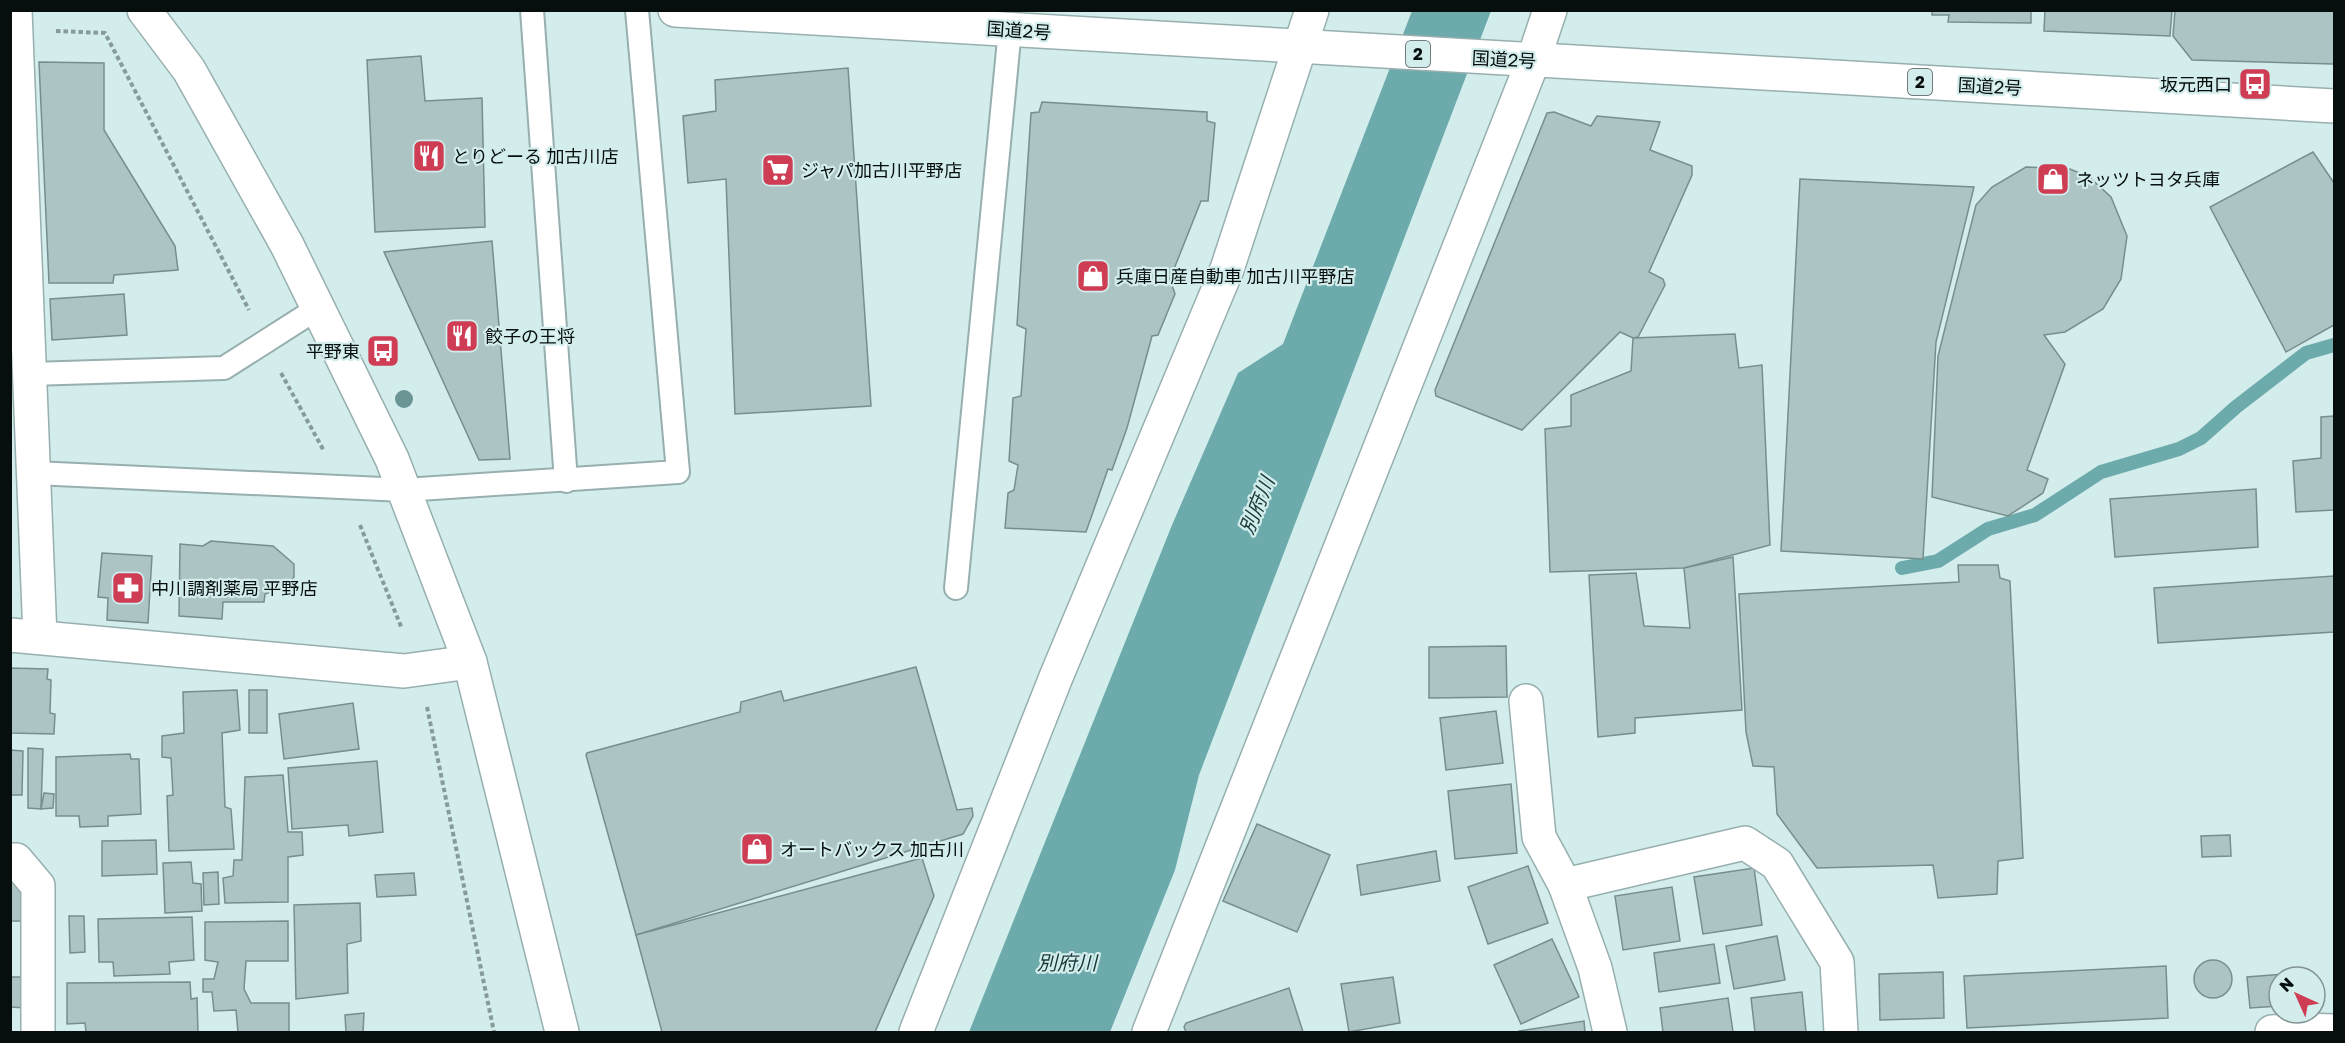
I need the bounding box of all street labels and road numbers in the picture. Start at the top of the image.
street label: 国道2号 [986,17,1052,43]
road number: 2 [1406,41,1430,67]
street label: 国道2号 [1471,46,1537,72]
road number: 2 [1908,69,1932,95]
street label: 国道2号 [1957,73,2023,99]

